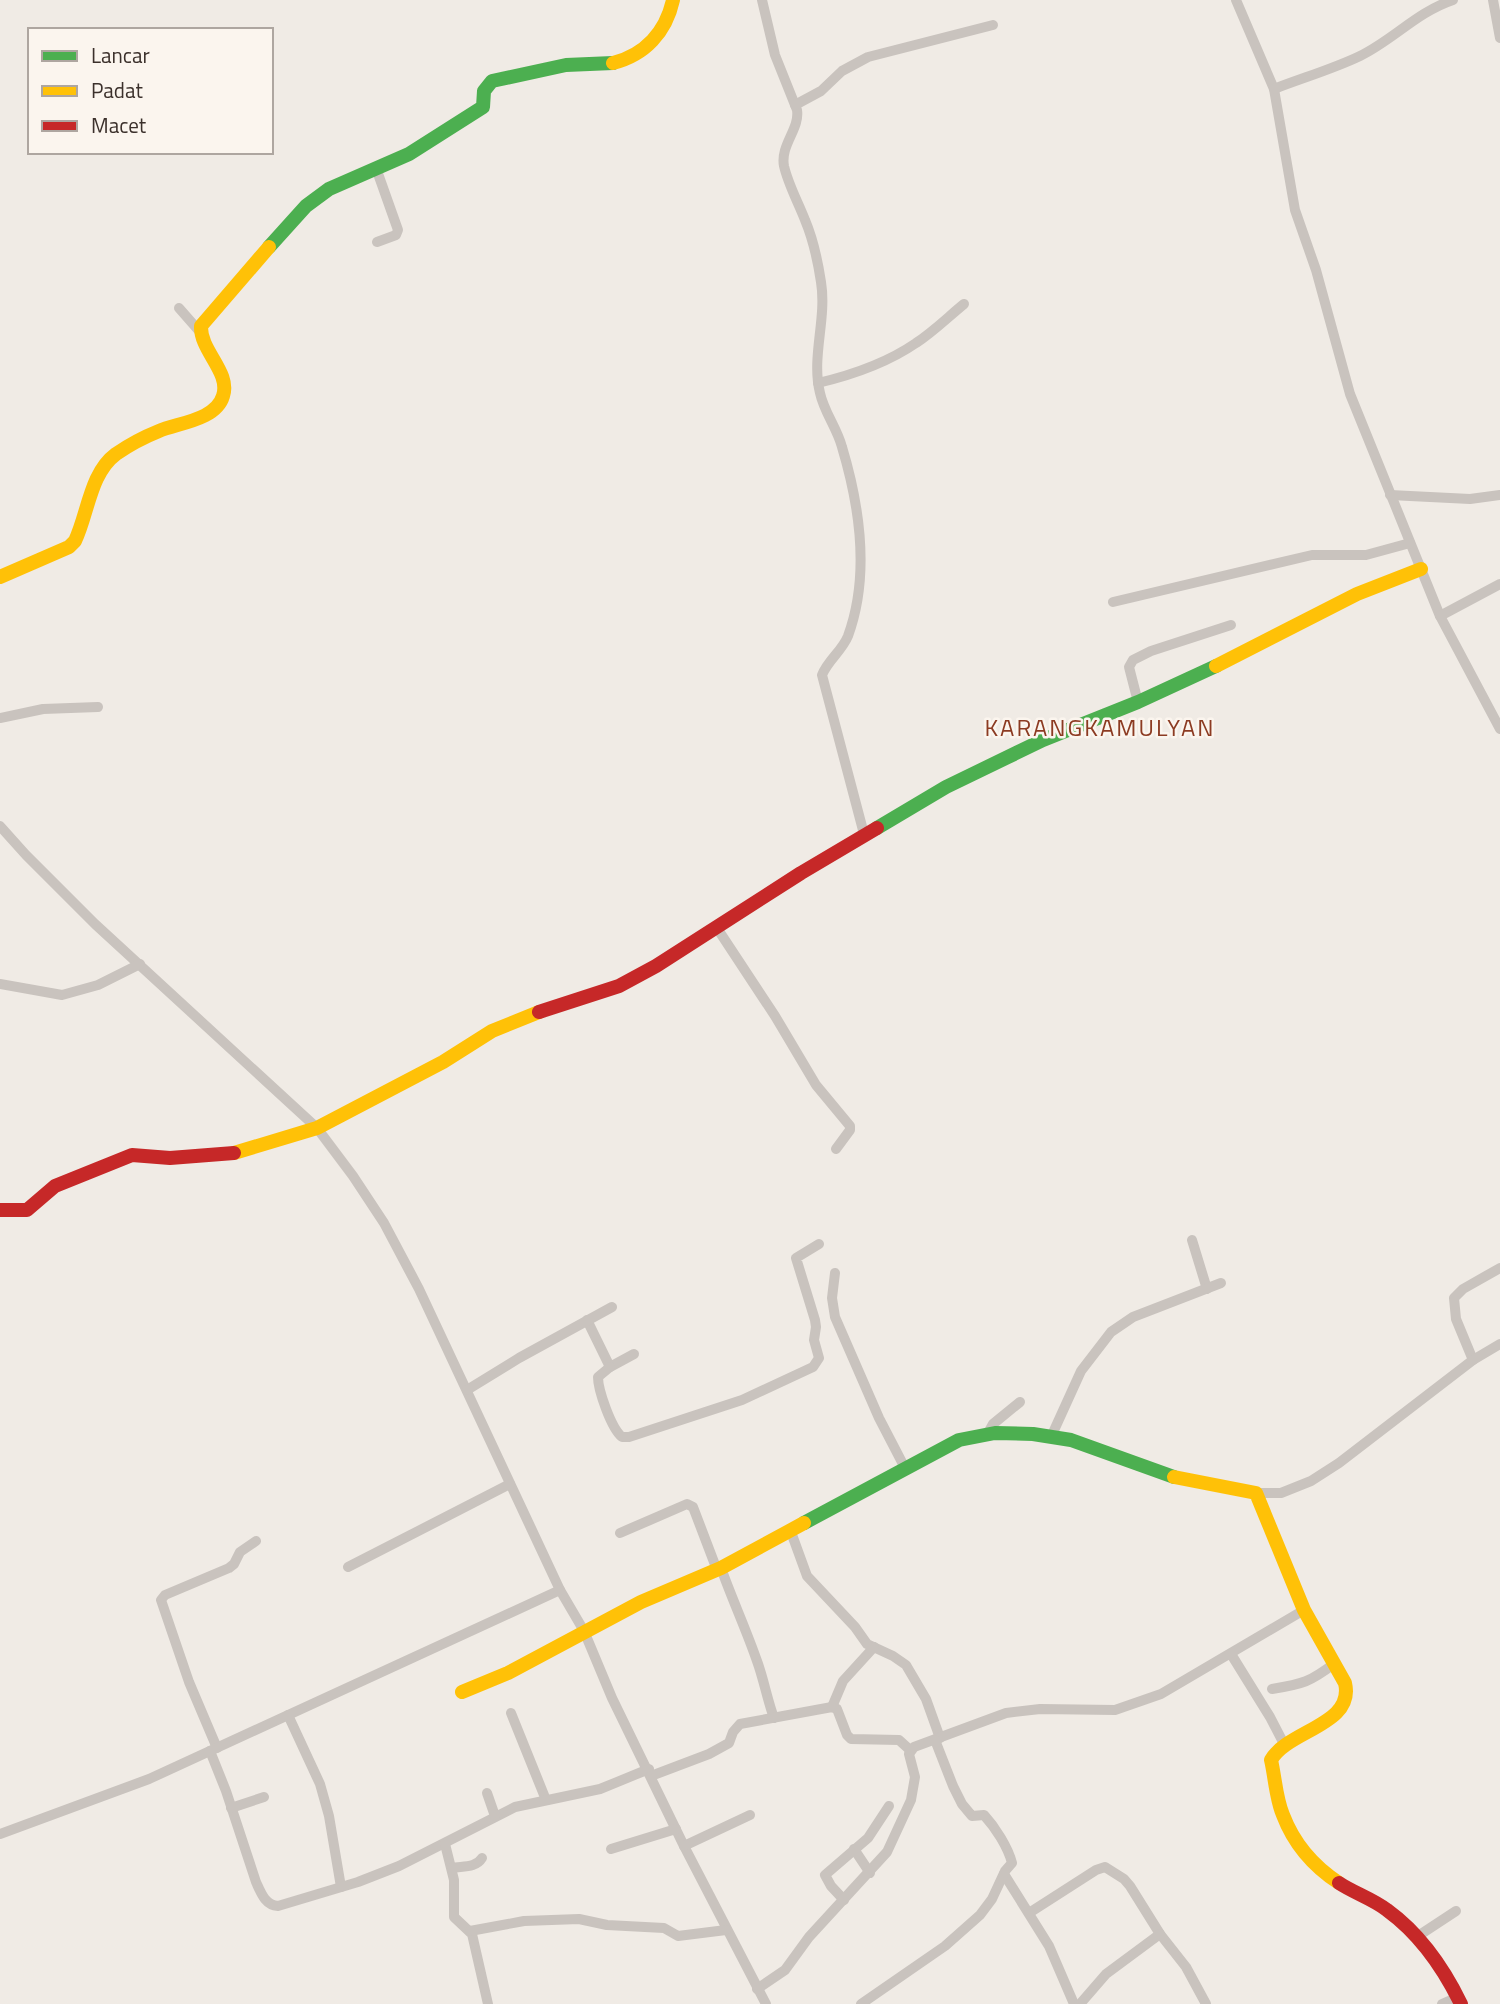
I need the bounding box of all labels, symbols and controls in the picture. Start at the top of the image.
legend [28,28,273,154]
text: Lancar [91,39,150,71]
text: Padat [91,74,143,106]
text: Macet [91,109,147,141]
district label: KARANGKAMULYAN [984,709,1216,745]

